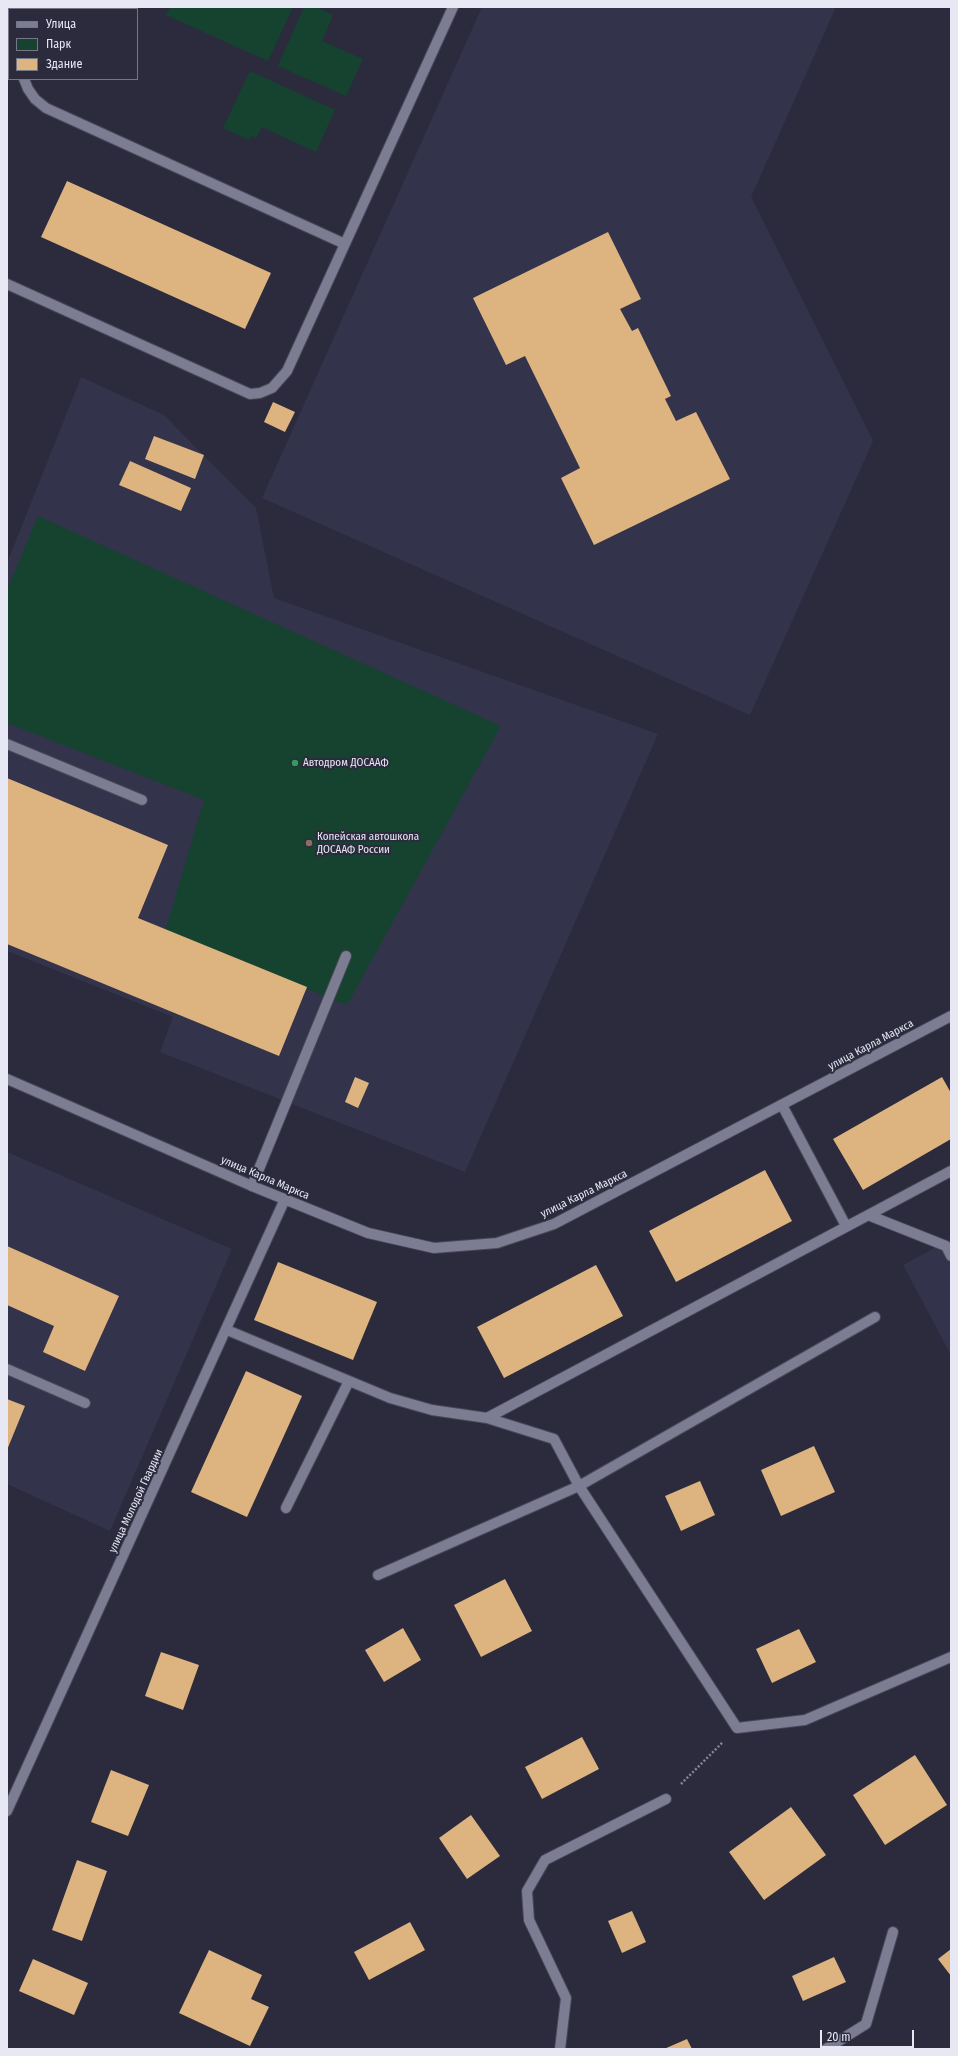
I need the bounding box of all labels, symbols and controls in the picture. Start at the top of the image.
legend [8,8,138,80]
text: Улица [46,17,76,31]
text: Парк [46,37,71,51]
text: Здание [46,57,82,71]
place label: Автодром ДОСААФ [303,756,389,770]
marker: Автодром ДОСААФ [290,758,300,768]
place label: Копейская автошкола ДОСААФ России [317,830,419,856]
marker: Копейская автошкола ДОСААФ России [304,838,314,848]
street label: улица Карла Маркса [826,1017,916,1073]
street label: улица Карла Маркса [219,1153,311,1203]
street label: улица Карла Маркса [538,1167,630,1221]
street label: улица Молодой Гвардии [106,1447,166,1555]
scale bar [822,2022,916,2048]
text: 20 m [827,2030,851,2044]

